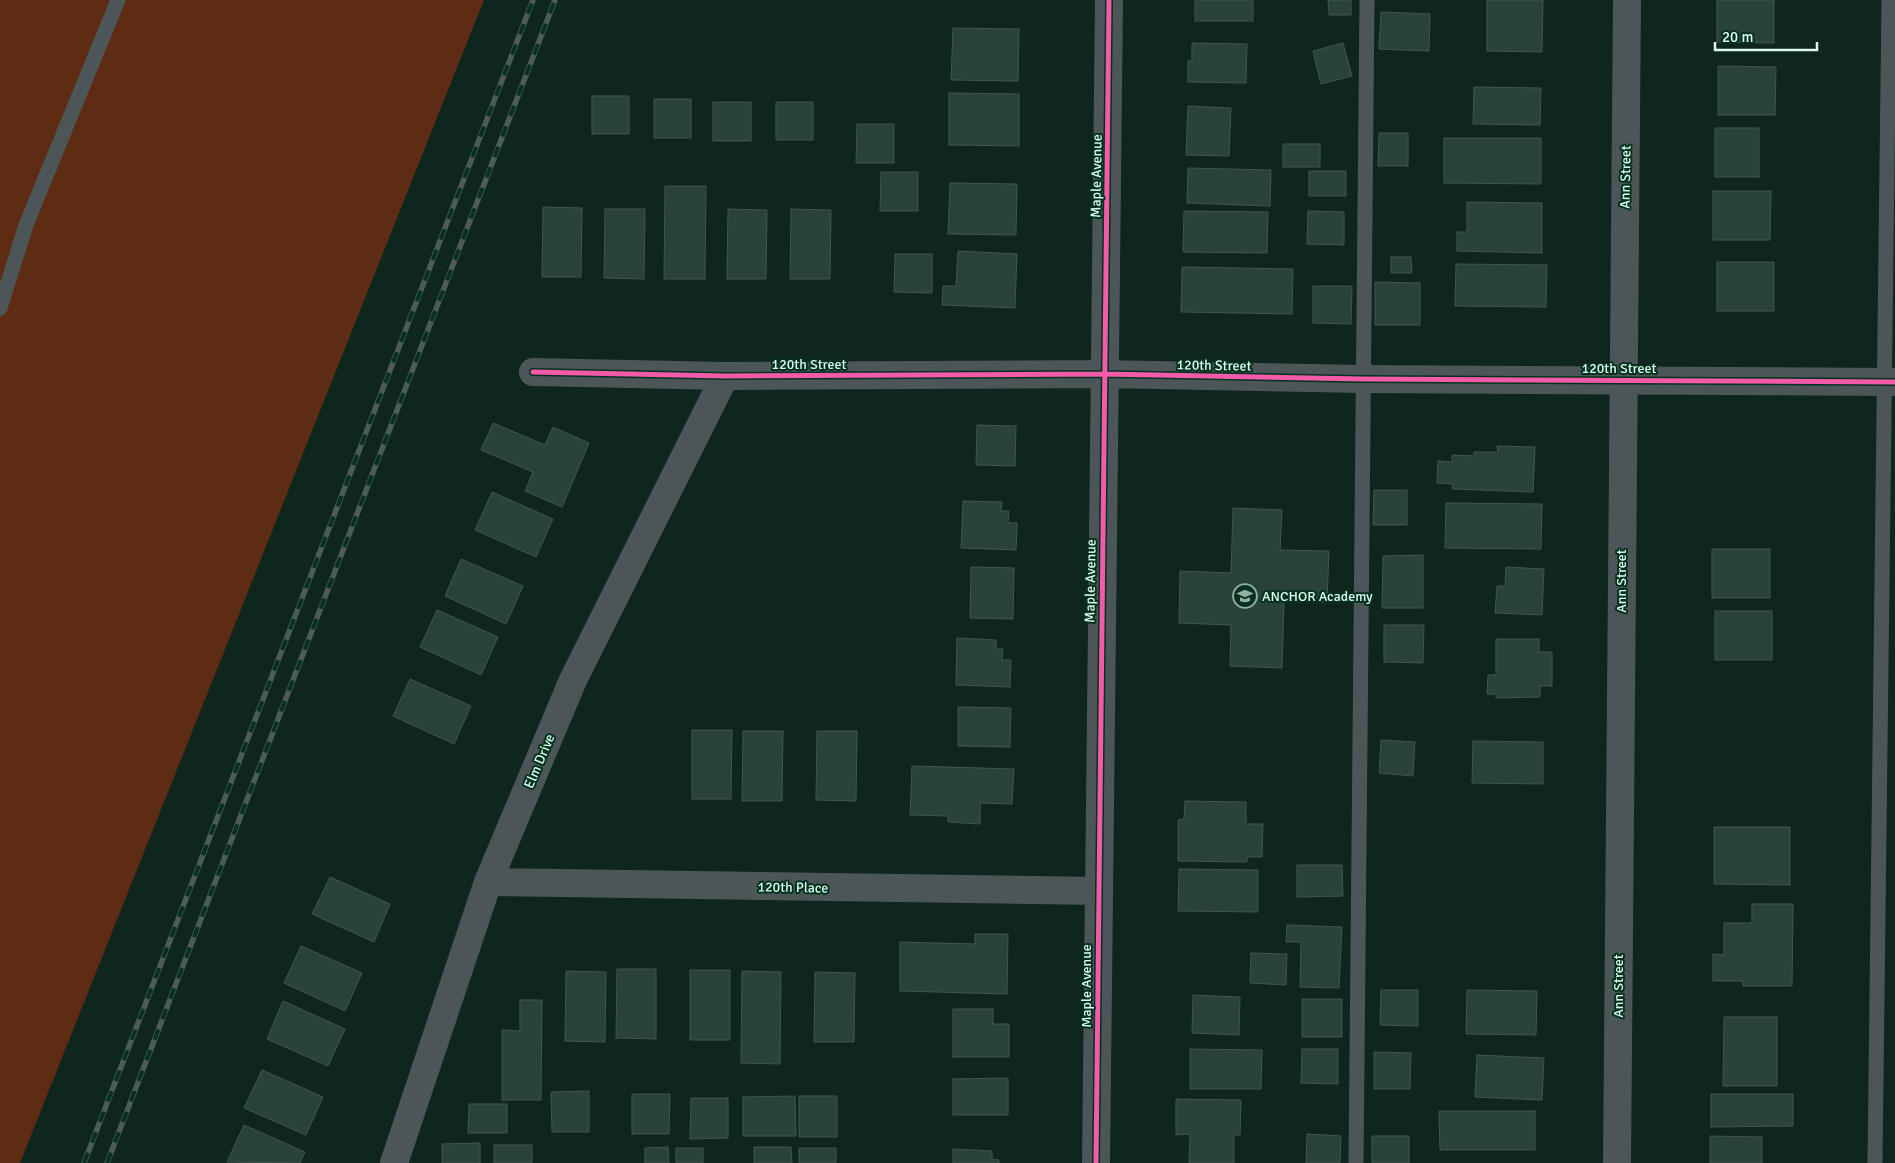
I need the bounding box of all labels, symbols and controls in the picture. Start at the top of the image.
scale bar [1715,20,1818,52]
text: 20 m [1722,28,1753,46]
street label: Maple Avenue [1087,134,1106,218]
street label: Ann Street [1616,145,1635,209]
street label: 120th Street [772,356,846,373]
street label: 120th Street [1176,356,1252,375]
street label: 120th Street [1582,360,1656,377]
street label: Maple Avenue [1081,539,1100,623]
street label: Ann Street [1613,549,1630,613]
school or university icon: ANCHOR Academy [1232,583,1258,609]
place label: ANCHOR Academy [1262,588,1373,605]
street label: Elm Drive [520,731,559,791]
street label: 120th Place [757,878,829,897]
street label: Maple Avenue [1078,944,1095,1028]
street label: Ann Street [1610,954,1627,1018]

